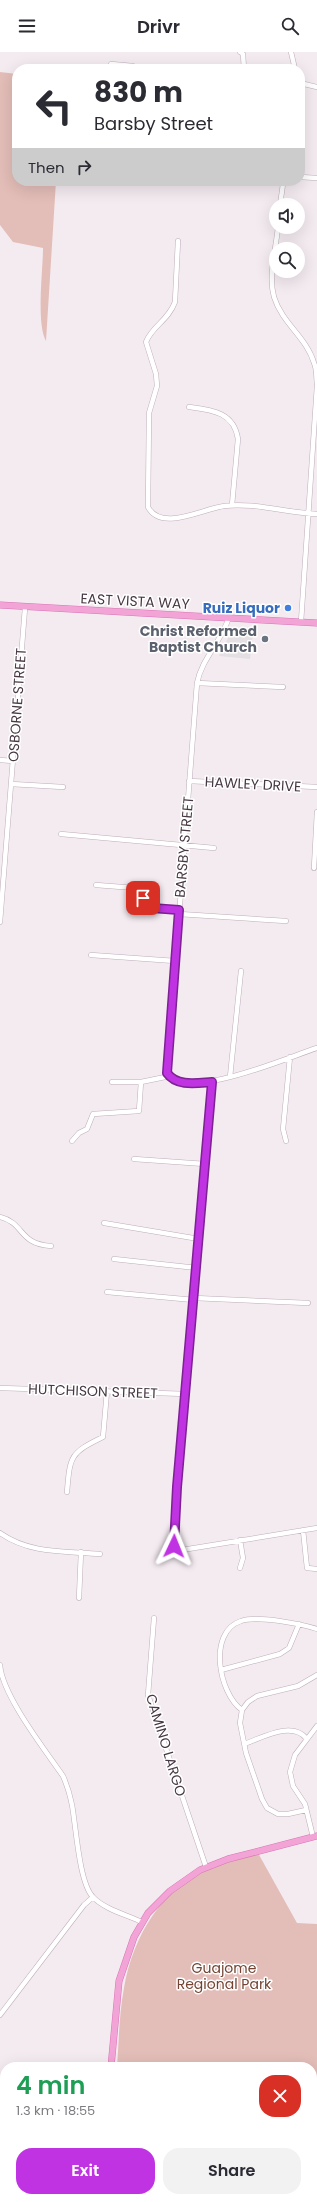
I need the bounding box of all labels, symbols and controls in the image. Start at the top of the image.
text: Drivr [137,14,180,39]
icon: menu [16,15,38,37]
icon: search [279,15,301,37]
text: 830 m [94,73,183,112]
icon: left [28,80,80,132]
text: Barsby Street [94,111,213,136]
icon: right [73,156,95,178]
text: Then [28,157,65,178]
map controls [269,198,305,278]
button: sound [269,198,305,234]
button: search [269,242,305,278]
street label: EAST VISTA WAY [80,588,190,614]
place label: Ruiz Liquor [203,598,280,618]
marker: Ruiz Liquor [283,603,293,613]
place label: Christ Reformed Baptist Church [140,621,257,657]
marker: Christ Reformed Baptist Church [260,634,270,644]
street label: OSBORNE STREET [3,647,31,763]
street label: HAWLEY DRIVE [204,771,302,797]
street label: BARSBY STREET [170,795,198,898]
pin [126,881,160,915]
icon: arrive [132,887,154,909]
street label: HUTCHISON STREET [28,1379,159,1403]
position arrow [153,1525,195,1567]
street label: CAMINO LARGO [141,1691,191,1799]
park label: Guajome Regional Park [177,1958,272,1994]
text: 4 min [16,2069,85,2102]
button: close [259,2075,301,2117]
text: 1.3 km · 18:55 [16,2101,95,2120]
button: Exit [16,2148,155,2194]
button: Share [163,2148,301,2194]

